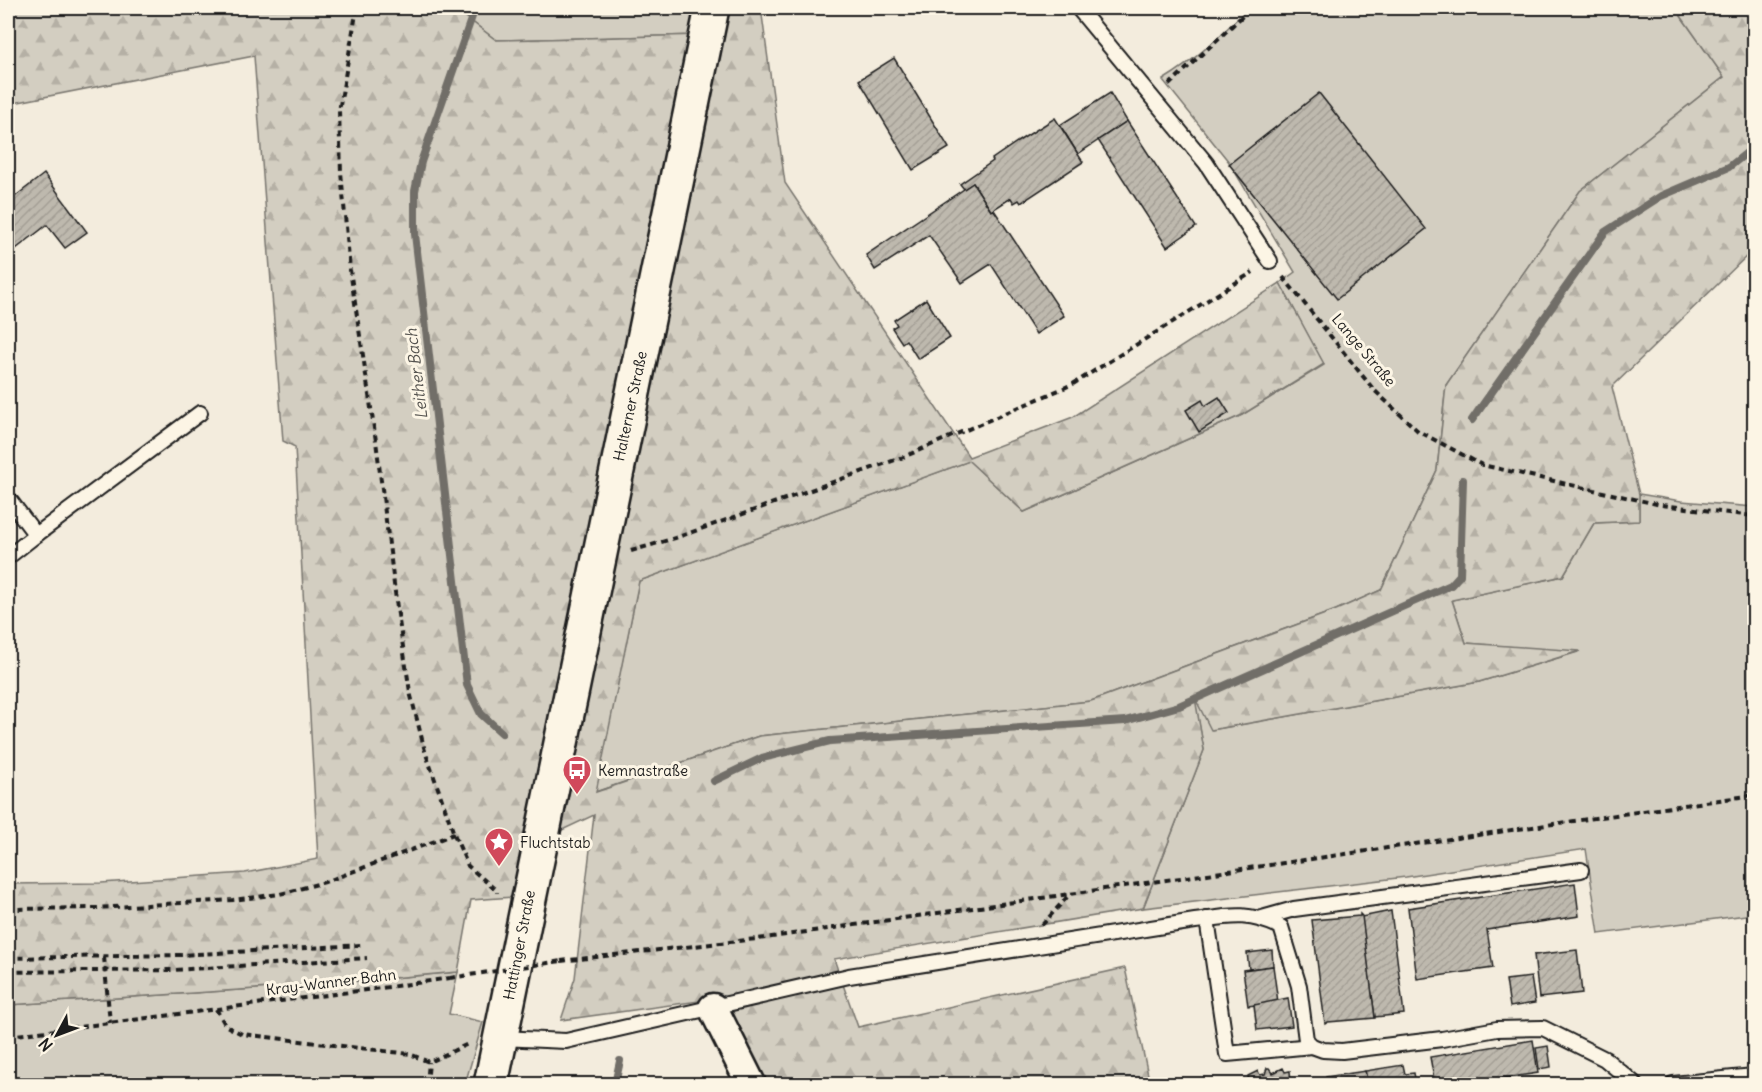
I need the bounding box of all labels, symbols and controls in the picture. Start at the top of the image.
street label: Lange Straße [1328,310,1400,390]
water label: Leither Bach [400,327,431,420]
street label: Halterner Straße [609,349,651,463]
bus stop icon: Kemnastraße [561,754,593,796]
place label: Kemnastraße [598,761,688,780]
place icon: Fluchtstab [483,826,515,868]
place label: Fluchtstab [520,833,590,852]
street label: Hattinger Straße [499,888,539,1002]
street label: Kray-Wanner Bahn [265,965,397,999]
north arrow [27,1005,87,1065]
text: N [35,1034,57,1056]

